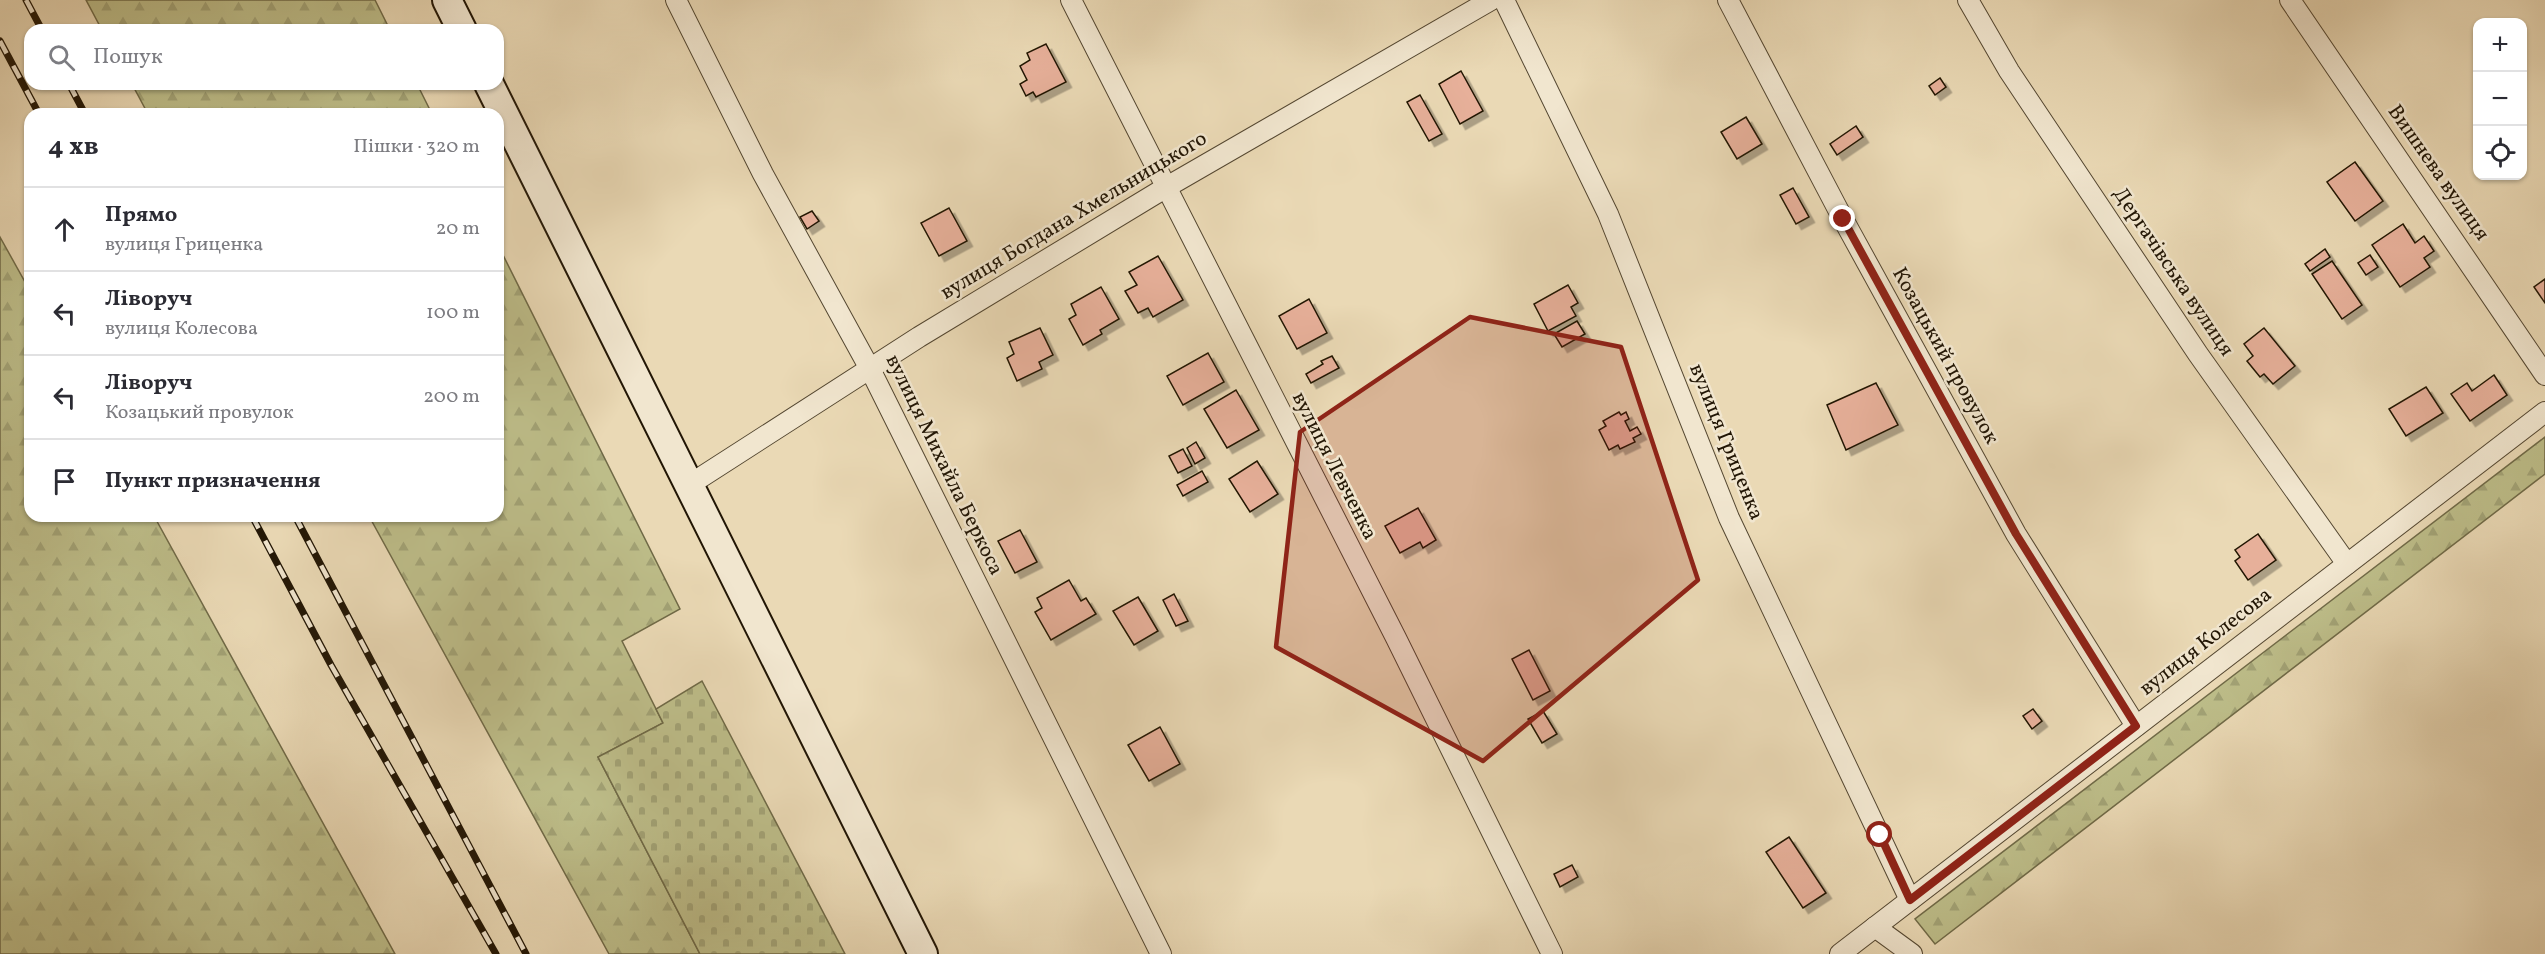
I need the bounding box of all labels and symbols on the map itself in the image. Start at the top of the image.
street label: Вишнева вулиця [2380,99,2496,247]
street label: вулиця Богдана Хмельницького [935,125,1213,307]
street label: Дергачівська вулиця [2105,182,2241,362]
route end [1829,205,1855,231]
street label: Козацький провулок [1884,262,2006,450]
street label: вулиця Михайла Беркоса [878,350,1010,580]
street label: вулиця Гриценка [1681,360,1771,524]
street label: вулиця Левченка [1284,387,1384,545]
street label: вулиця Колесова [2134,581,2278,703]
route start [1866,821,1892,847]

